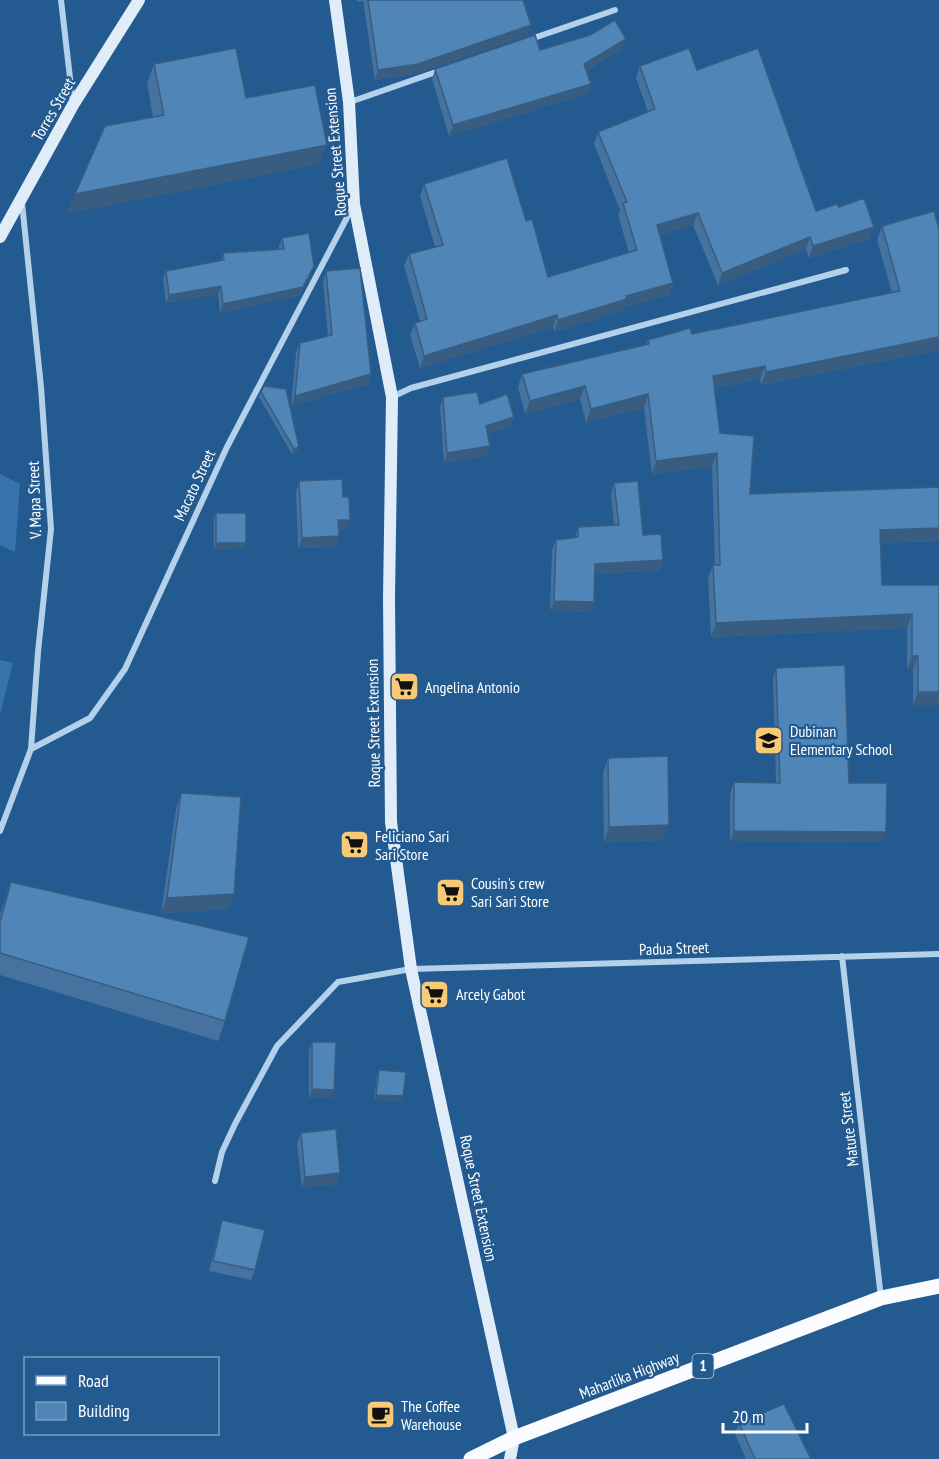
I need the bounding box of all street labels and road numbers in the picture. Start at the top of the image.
street label: Torres Street [27,73,79,144]
street label: Roque Street Extension [319,87,351,217]
street label: Macato Street [169,446,219,524]
street label: V. Mapa Street [23,460,45,540]
street label: Roque Street Extension [362,659,384,787]
street label: Padua Street [639,937,710,959]
street label: Matute Street [833,1090,863,1168]
street label: Roque Street Extension [456,1133,502,1263]
street label: Maharlika Highway [576,1347,682,1403]
road number: 1 [692,1354,714,1378]

